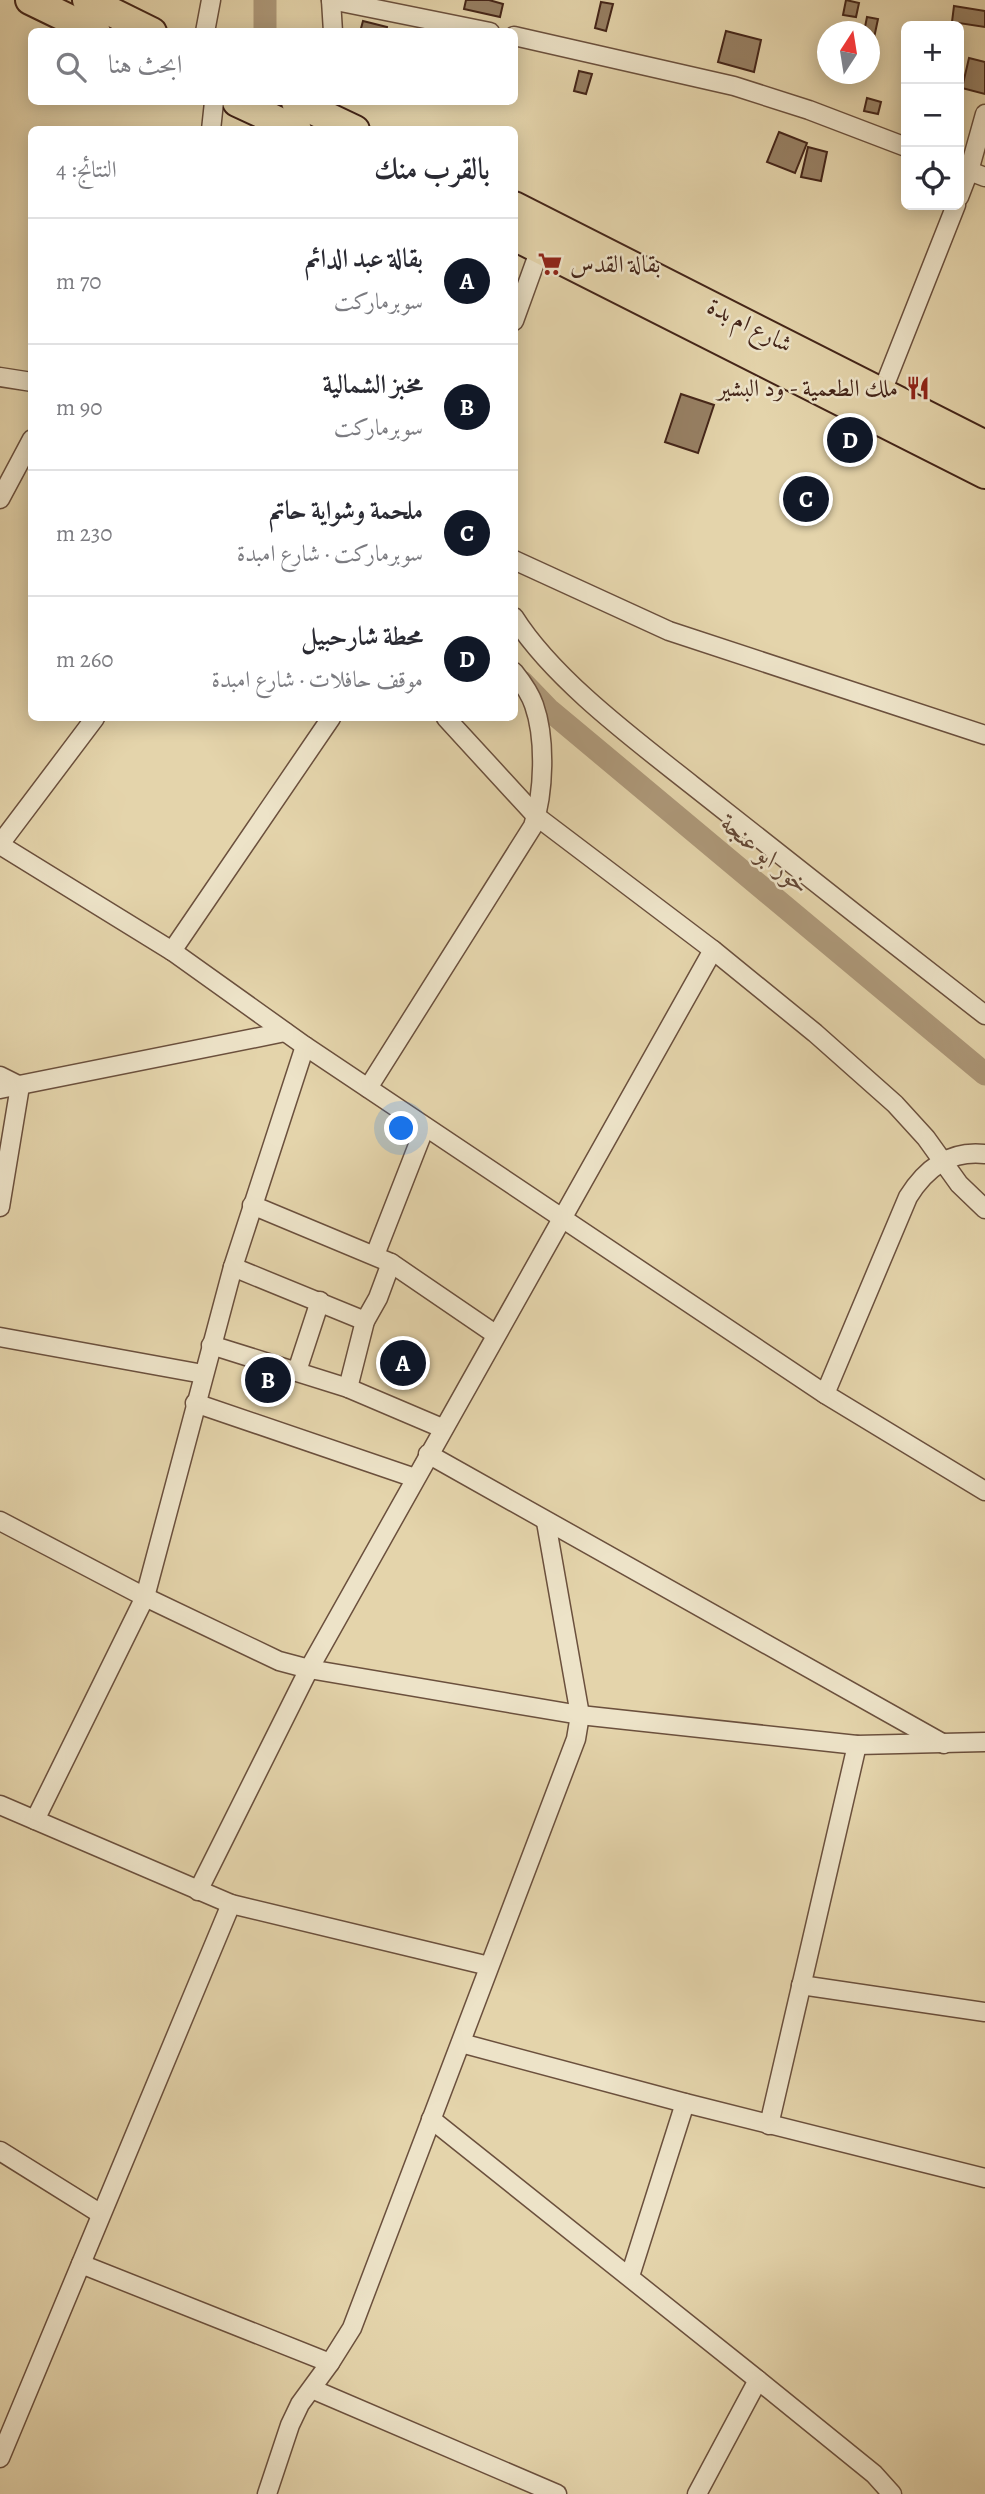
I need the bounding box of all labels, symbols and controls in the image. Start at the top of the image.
north arrow [817,21,880,84]
map controls [901,21,964,210]
button: + [901,21,964,84]
search box [28,28,518,105]
text: ابحث هنا [108,47,183,82]
icon: search [52,48,90,86]
button: − [901,84,964,147]
button: locate [901,147,964,210]
text: بالقرب منك [374,149,490,189]
text: النتائج: 4 [56,154,117,185]
text: بقالة عبد الدائم [305,241,423,276]
place label: بقالة القدس [570,248,661,280]
supermarket icon: بقالة القدس [536,250,564,278]
text: 70 m [56,266,102,297]
text: A [460,266,474,297]
text: سوبرماركت [334,286,423,317]
street label: شارع ام بدة [700,290,798,365]
text: مخبز الشمالية [322,367,423,402]
place label: ملك الطعمية - ود البشير [714,372,898,404]
restaurant icon: ملك الطعمية - ود البشير [904,374,932,402]
text: 90 m [56,392,102,423]
text: B [460,392,474,423]
text: سوبرماركت [334,412,423,443]
pin: D [827,414,873,466]
pin: C [783,473,829,525]
text: ملحمة وشواية حاتم [269,493,423,528]
text: 230 m [56,518,112,549]
text: C [460,518,474,549]
text: سوبرماركت · شارع امبدة [237,538,423,569]
text: محطة شارحبيل [301,619,423,654]
text: 260 m [56,644,114,675]
text: D [459,644,475,675]
text: موقف حافلات · شارع امبدة [211,664,423,695]
water label: خور ابو عنجة [712,805,818,902]
your location [384,1111,418,1145]
pin: A [380,1337,426,1389]
pin: B [245,1354,291,1406]

